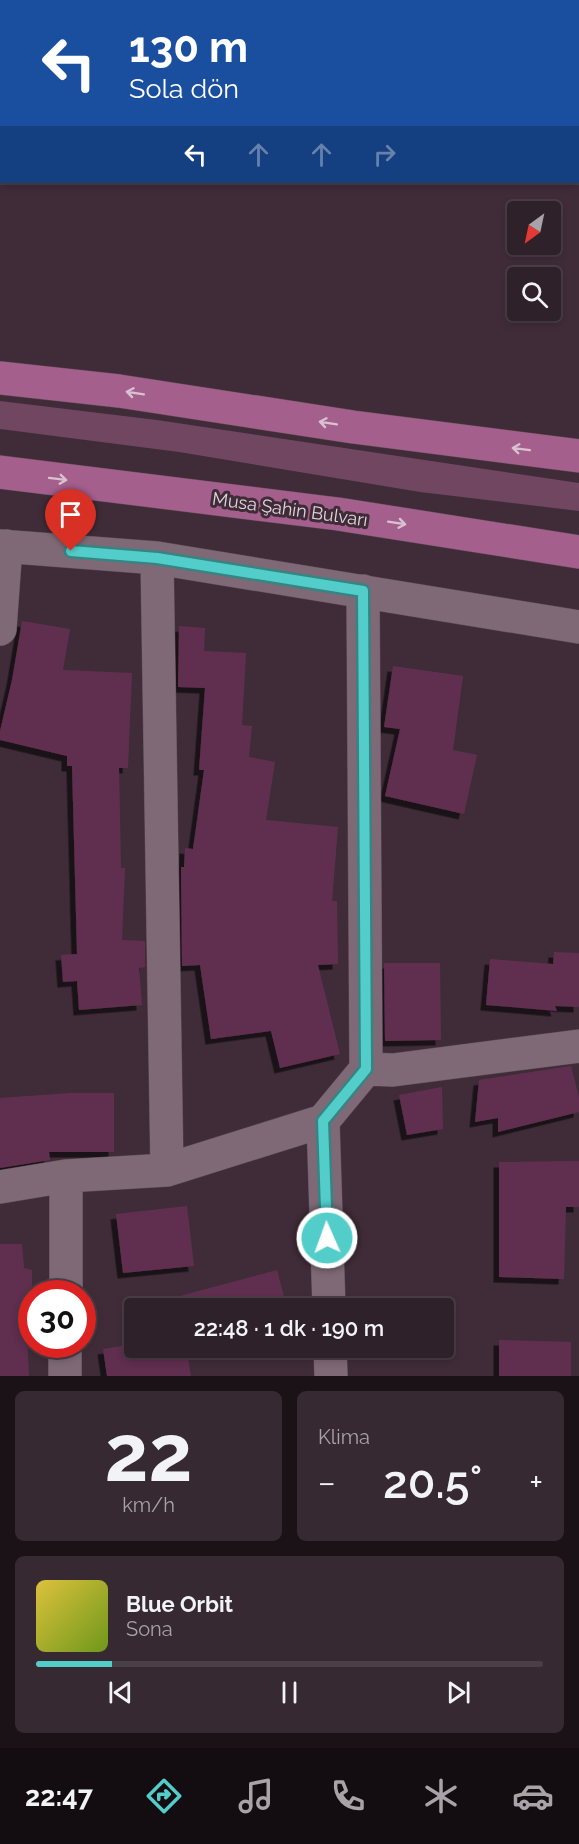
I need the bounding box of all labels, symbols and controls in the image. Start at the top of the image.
text: 130 m [129,23,248,72]
icon: left [30,24,108,102]
text: Sola dön [129,73,239,104]
icon: left [179,138,212,171]
icon: ahead [242,138,275,171]
icon: ahead [305,138,338,171]
icon: right [368,138,401,171]
north arrow [507,201,561,255]
map controls [507,201,561,321]
button: search [507,267,561,321]
one-way arrow [126,388,145,399]
one-way arrow [318,418,338,429]
one-way arrow [512,443,531,454]
one-way arrow [48,474,67,485]
street label: Musa Şahin Bulvarı [211,488,369,530]
pin [45,489,96,551]
icon: arrive [54,498,87,531]
one-way arrow [387,518,407,529]
position arrow [295,1206,359,1270]
speed limit sign: 30 [18,1280,96,1358]
text: 22:48 · 1 dk · 190 m [194,1315,384,1341]
text: 22 [105,1408,192,1499]
text: Klima [318,1425,370,1449]
text: 20.5° [383,1456,482,1509]
text: − [318,1463,336,1502]
text: + [529,1463,543,1502]
text: km/h [122,1493,175,1517]
text: Blue Orbit [126,1591,233,1617]
text: Sona [126,1617,173,1641]
icon: previous [104,1676,137,1709]
icon: pause [273,1676,306,1709]
icon: next [442,1676,475,1709]
icon: directions [143,1775,185,1817]
icon: music [235,1775,277,1817]
icon: phone [327,1775,369,1817]
icon: climate [420,1775,462,1817]
icon: car [512,1775,554,1817]
text: 22:47 [25,1781,93,1812]

